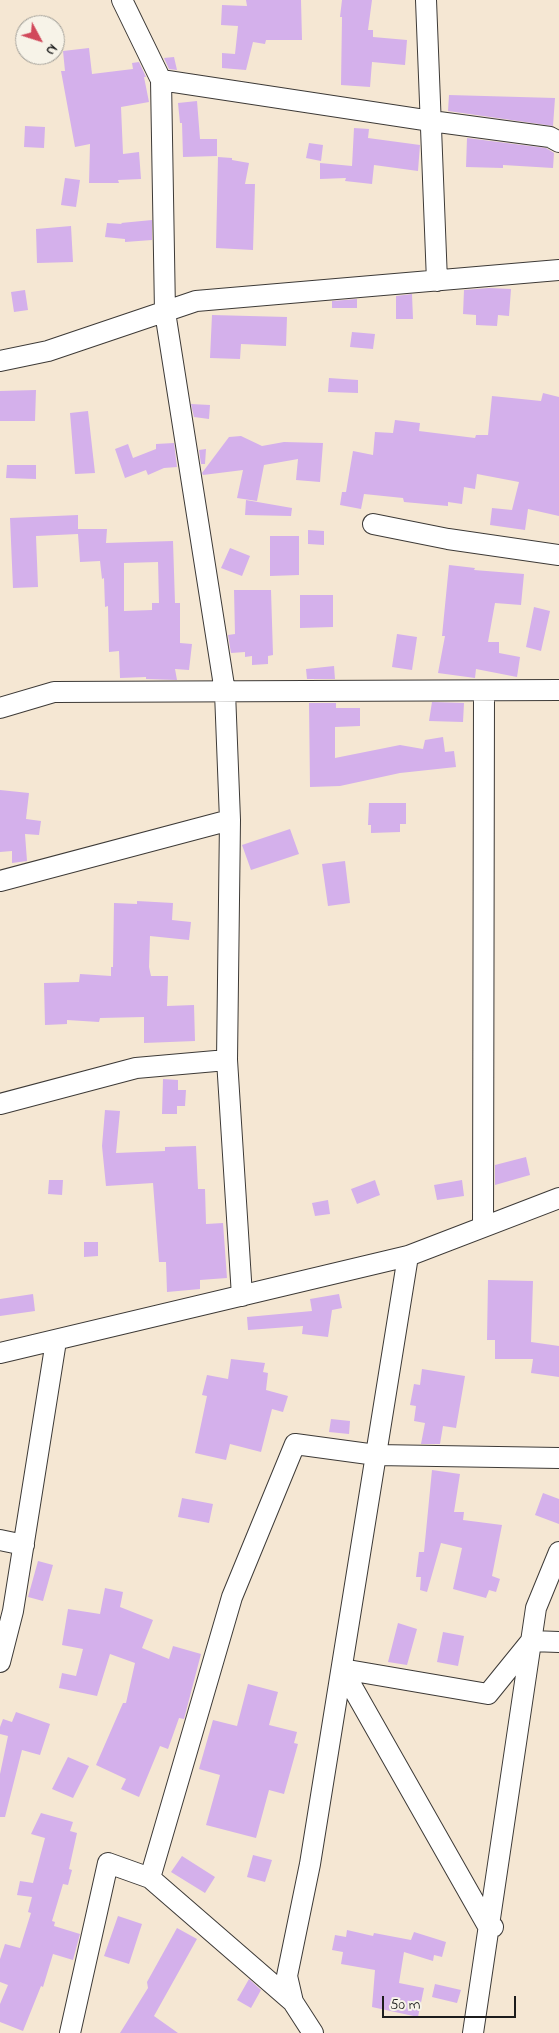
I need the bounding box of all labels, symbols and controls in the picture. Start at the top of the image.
north arrow [15,15,65,65]
text: N [40,39,62,60]
scale bar [384,1986,518,2018]
text: 50 m [390,1994,420,2016]

